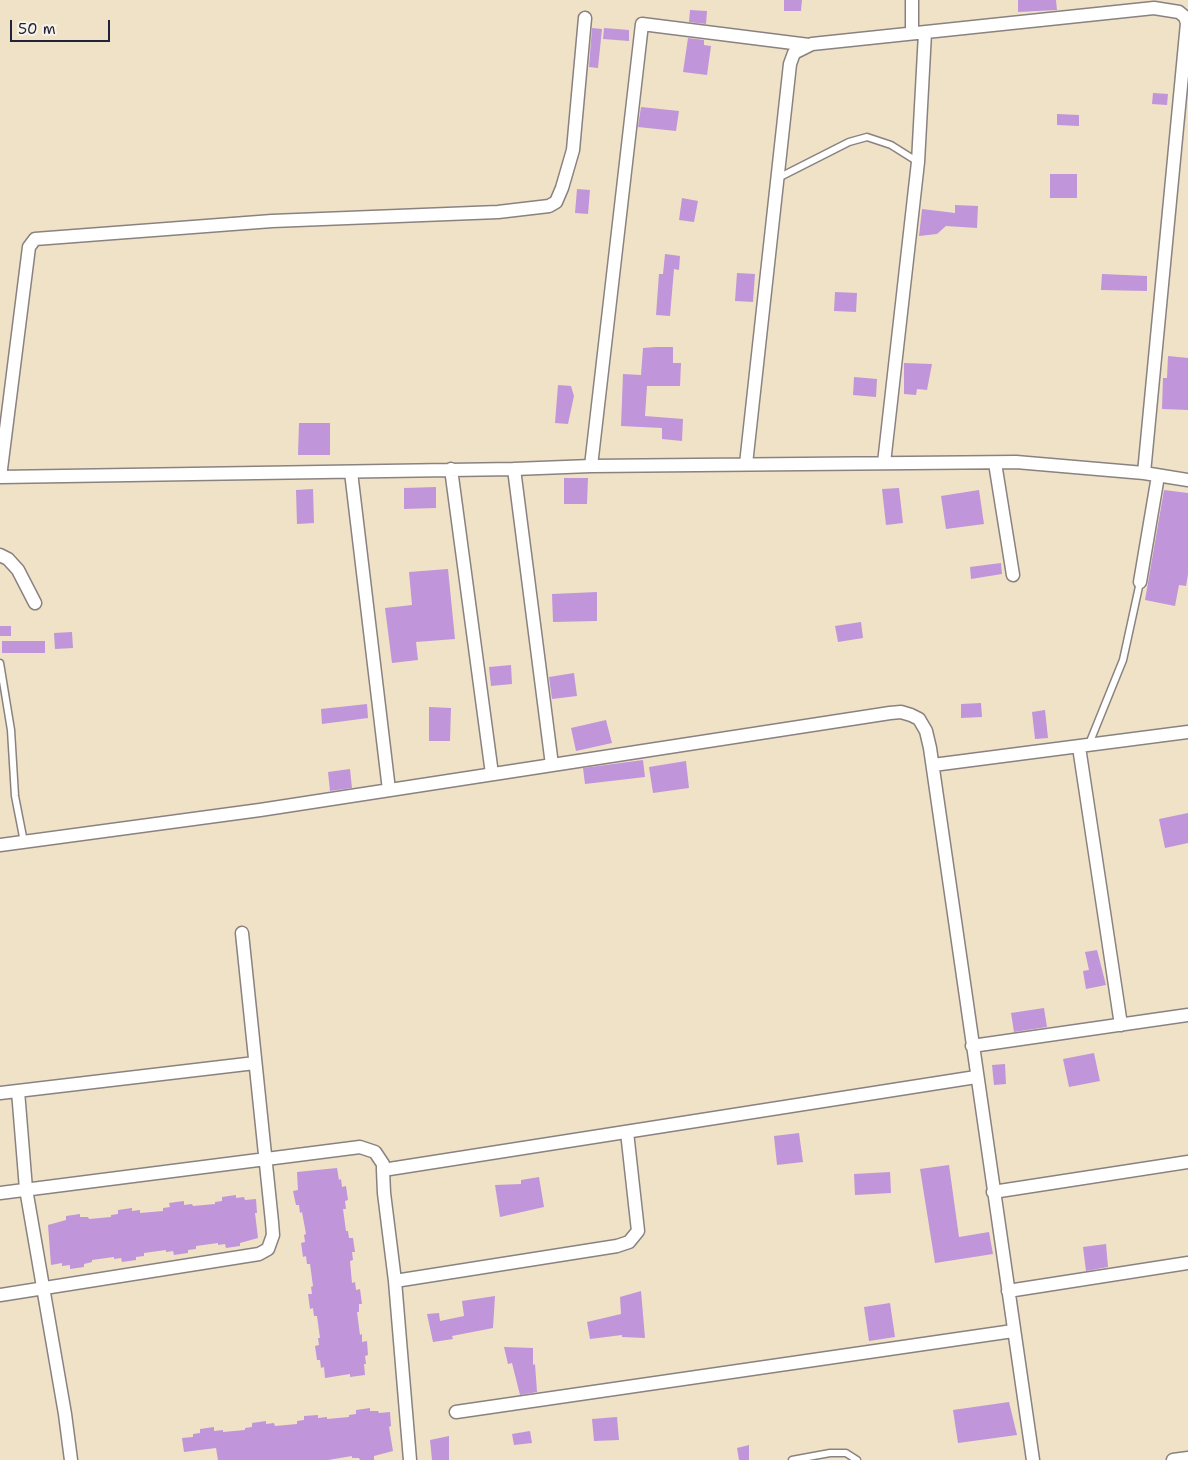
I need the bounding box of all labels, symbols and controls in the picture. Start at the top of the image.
scale bar [12,10,112,42]
text: 50 m [18,19,56,39]

